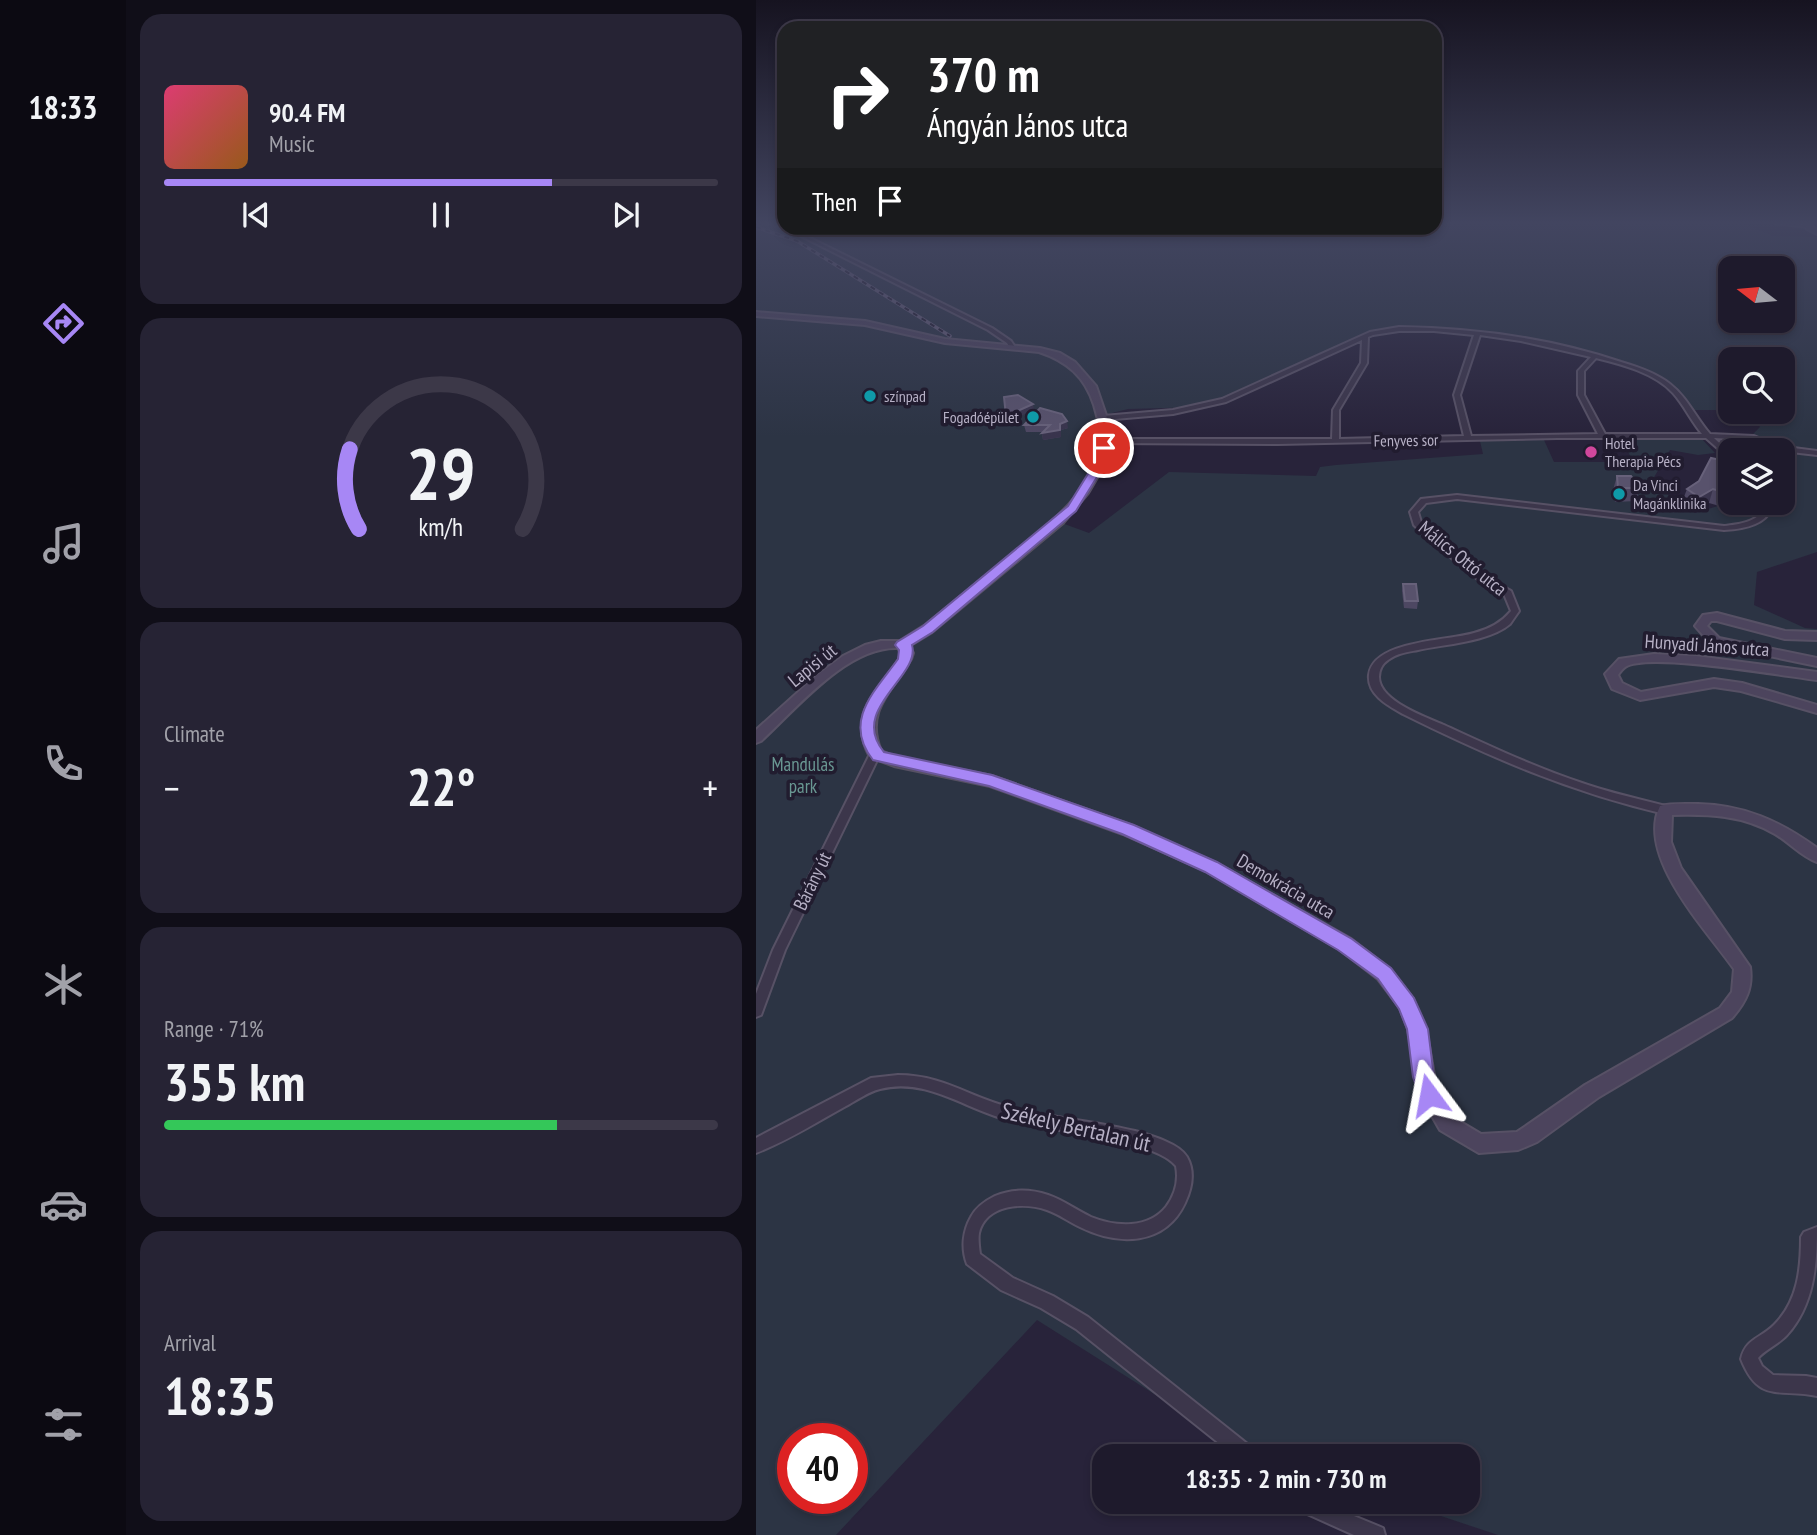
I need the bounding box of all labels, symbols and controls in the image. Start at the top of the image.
text: 370 m [927,42,1040,106]
icon: right [812,49,903,140]
text: 18:33 [28,86,98,128]
text: 90.4 FM [269,96,345,129]
text: Ángyán János utca [927,104,1128,146]
text: Music [269,129,315,158]
icon: arrive [871,182,909,220]
text: Then [812,185,857,218]
icon: previous [237,196,275,234]
icon: pause [422,196,460,234]
icon: next [607,196,645,234]
north arrow [1718,256,1796,332]
map controls [1718,256,1795,515]
icon: directions [39,299,88,348]
button: search [1718,347,1795,424]
place label: színpad [884,386,926,406]
marker: színpad [862,388,878,404]
place label: Fogadóépület [943,407,1020,427]
marker: Fogadóépület [1025,409,1041,425]
pin [1074,418,1134,478]
text: 29 [406,426,476,520]
icon: arrive [1085,429,1123,467]
street label: Fenyves sor [1373,429,1439,451]
place label: Hotel Therapia Pécs [1605,433,1681,471]
button: layers [1718,438,1795,515]
marker: Hotel Therapia Pécs [1583,444,1599,460]
place label: Da Vinci Magánklinika [1633,475,1706,513]
marker: Da Vinci Magánklinika [1611,486,1627,502]
text: km/h [419,511,463,543]
street label: Málics Ottó utca [1414,515,1512,601]
icon: music [39,519,88,568]
street label: Hunyadi János utca [1644,629,1770,661]
street label: Lapisi út [783,638,842,692]
text: Climate [164,719,225,748]
icon: phone [39,739,88,788]
park label: Mandulás park [772,752,834,798]
text: 22° [407,753,475,820]
text: − [164,763,180,812]
text: + [702,763,718,812]
street label: Bárány út [788,847,837,914]
street label: Demokrácia utca [1233,848,1339,924]
icon: climate [39,960,88,1009]
text: Range · 71% [164,1014,264,1043]
text: 355 km [164,1048,305,1115]
position arrow [1392,1058,1466,1132]
street label: Székely Bertalan út [999,1095,1154,1158]
icon: car [39,1180,88,1229]
text: Arrival [164,1328,216,1357]
text: 18:35 [164,1362,276,1429]
icon: filters [39,1400,88,1449]
speed limit sign: 40 [777,1423,868,1514]
text: 18:35 · 2 min · 730 m [1186,1462,1386,1495]

